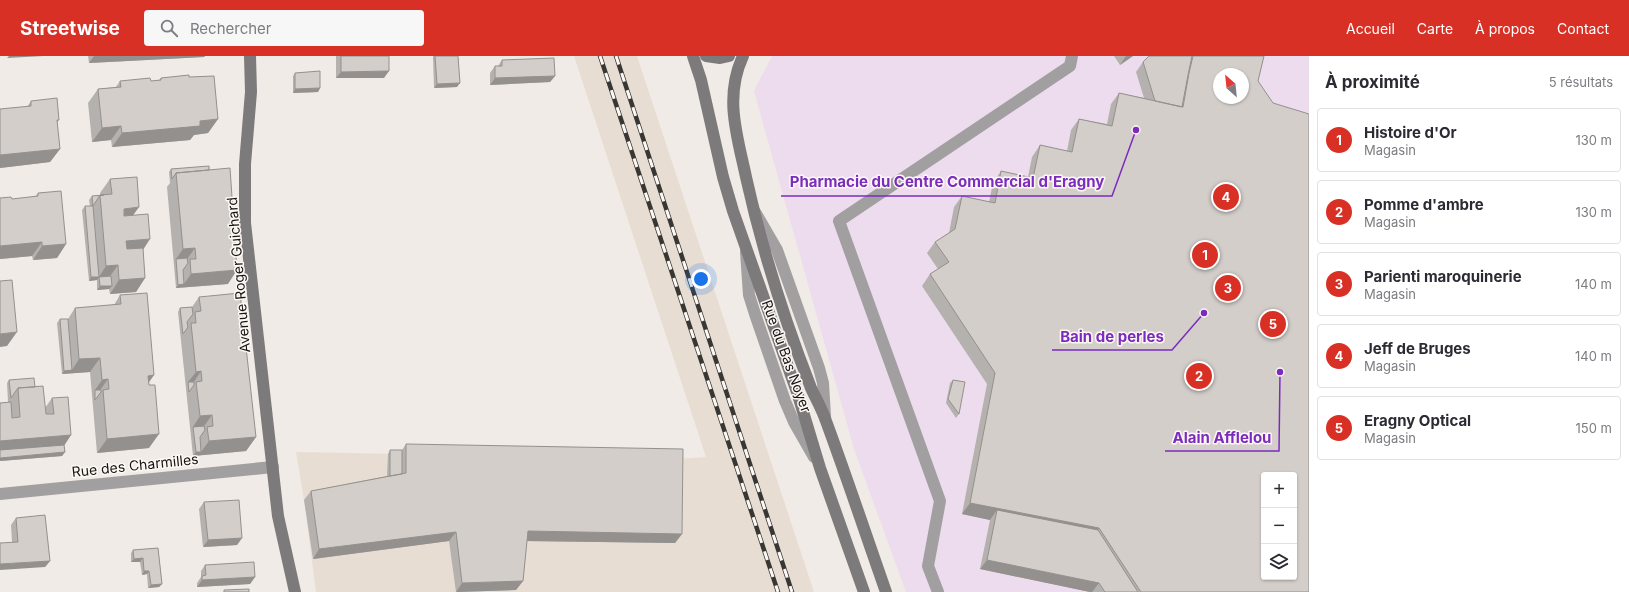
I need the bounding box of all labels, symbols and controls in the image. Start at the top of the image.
search box [144,10,424,46]
text: Streetwise [20,17,120,40]
icon: search [158,17,180,39]
text: Rechercher [190,19,272,38]
text: Accueil [1346,20,1395,37]
text: Carte [1417,20,1453,37]
text: À propos [1475,20,1535,37]
text: Contact [1557,20,1609,37]
north arrow [1213,68,1249,104]
text: À proximité [1325,72,1420,92]
text: 5 résultats [1549,74,1613,90]
text: Histoire d'Or [1364,123,1457,142]
text: 1 [1336,132,1342,148]
text: 130 m [1575,132,1612,148]
text: Magasin [1364,142,1416,158]
callout: Pharmacie du Centre Commercial d'Eragny [781,169,1112,196]
text: Pharmacie du Centre Commercial d'Eragny [790,172,1104,191]
pin: 4 [1213,182,1239,212]
text: Pomme d'ambre [1364,195,1484,214]
street label: Avenue Roger Guichard [223,196,253,354]
text: 2 [1335,204,1343,220]
text: 130 m [1575,204,1612,220]
text: Magasin [1364,214,1416,230]
pin: 1 [1192,240,1218,270]
text: Parienti maroquinerie [1364,267,1522,286]
your location [691,269,711,289]
pin: 3 [1215,273,1241,303]
text: 3 [1335,276,1343,292]
text: 140 m [1575,276,1612,292]
text: Magasin [1364,286,1416,302]
street label: Rue du Bas Noyer [759,298,815,414]
pin: 5 [1260,309,1286,339]
callout: Bain de perles [1052,323,1172,350]
text: Bain de perles [1060,327,1164,346]
text: Jeff de Bruges [1364,339,1471,358]
text: 4 [1335,348,1343,364]
text: 140 m [1575,348,1612,364]
text: Magasin [1364,358,1416,374]
pin: 2 [1186,361,1212,391]
text: Eragny Optical [1364,411,1471,430]
text: 5 [1335,420,1343,436]
text: 150 m [1576,420,1612,436]
callout: Alain Afflelou [1165,424,1279,451]
text: Alain Afflelou [1173,428,1271,447]
text: Magasin [1364,430,1416,446]
street label: Rue des Charmilles [71,450,199,480]
map controls [1261,472,1297,580]
button: + [1261,472,1297,508]
button: − [1261,508,1297,544]
button: layers [1261,544,1297,580]

